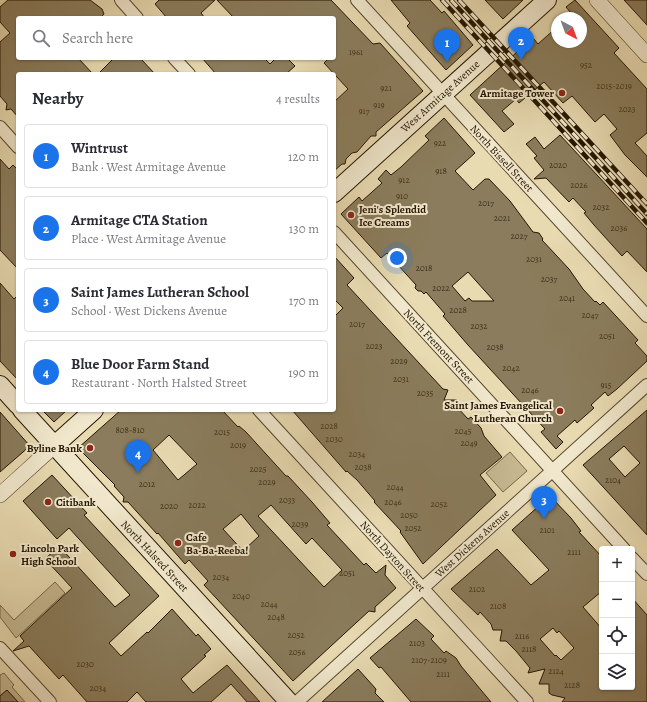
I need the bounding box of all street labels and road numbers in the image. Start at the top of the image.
street label: West Armitage Avenue [397,57,483,137]
street label: North Bissell Street [466,121,537,196]
street label: North Fremont Street [400,306,477,387]
street label: West Dickens Avenue [431,506,513,582]
street label: North Halsted Street [117,517,192,596]
street label: North Dayton Street [357,518,429,595]

